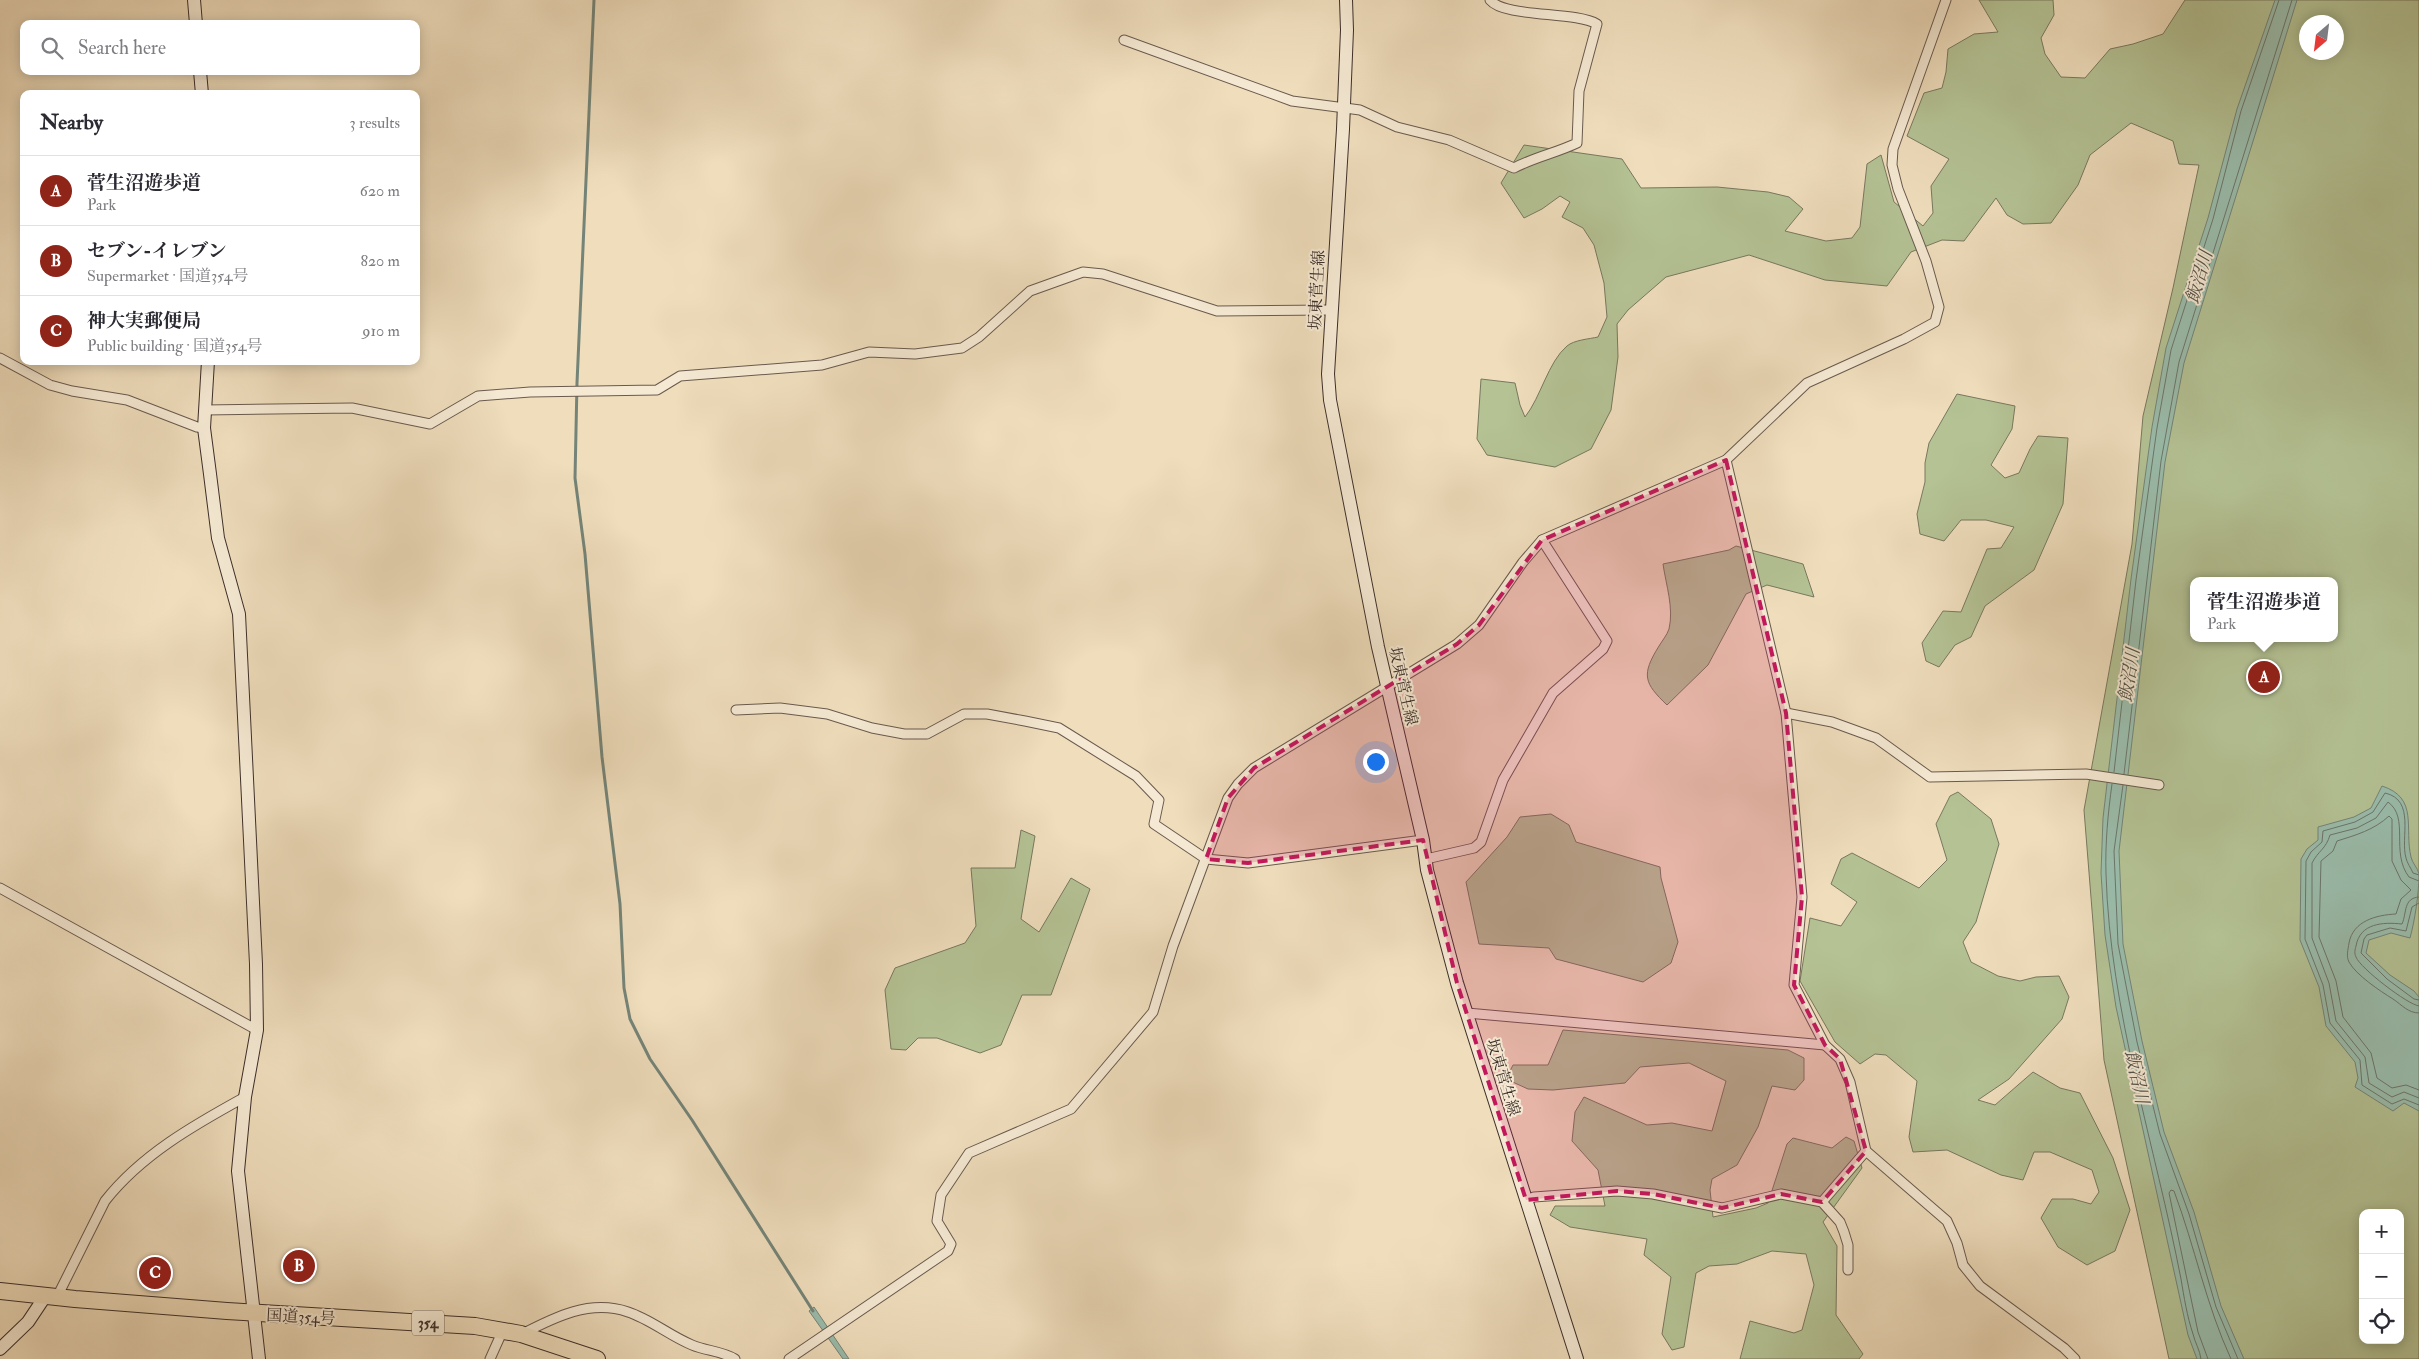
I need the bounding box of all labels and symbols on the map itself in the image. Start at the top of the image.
north arrow [2299,15,2344,60]
water label: 飯沼川 [2181,246,2219,306]
street label: 坂東菅生線 [1305,250,1329,331]
street label: 坂東菅生線 [1384,645,1422,727]
water label: 飯沼川 [2114,645,2145,704]
pin: A [2248,658,2280,696]
your location [1363,749,1389,775]
street label: 坂東菅生線 [1482,1036,1524,1118]
water label: 飯沼川 [2120,1048,2154,1108]
pin: B [283,1247,315,1285]
pin: C [139,1254,171,1292]
street label: 国道354号 [266,1305,336,1329]
road number: 354 [412,1310,444,1336]

